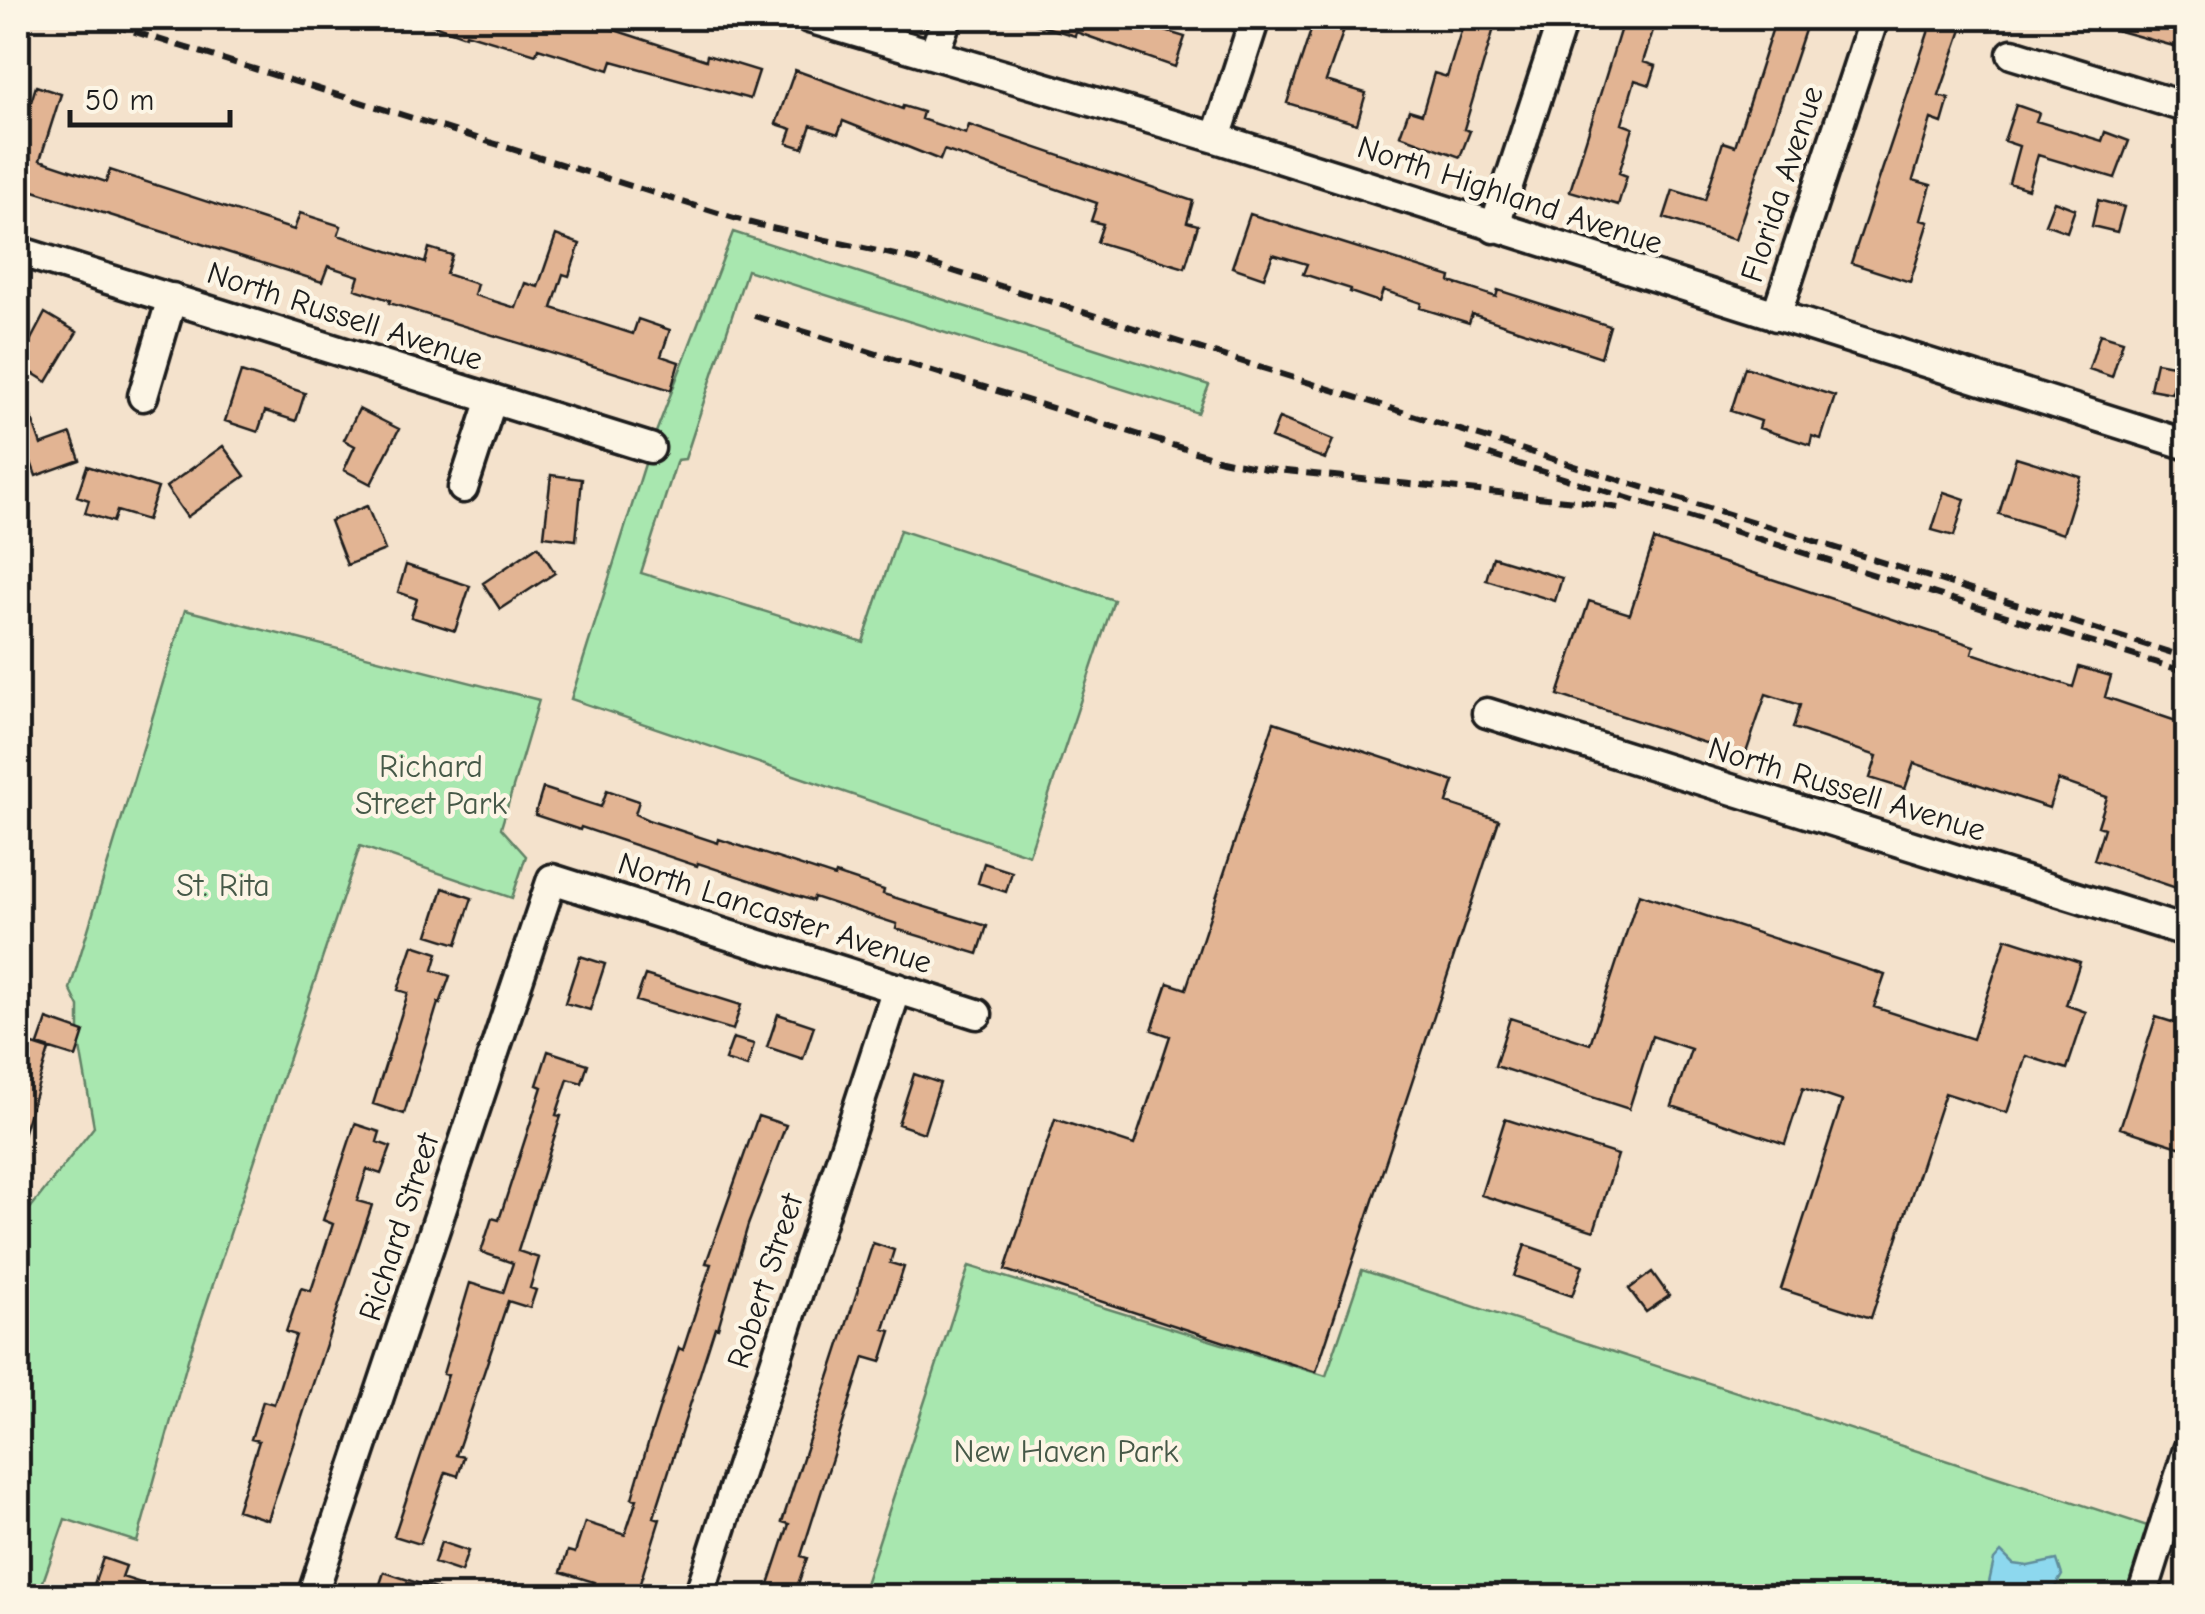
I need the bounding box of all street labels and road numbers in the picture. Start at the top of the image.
street label: Florida Avenue [1733,81,1831,287]
street label: North Highland Avenue [1353,128,1667,262]
street label: North Russell Avenue [202,254,488,378]
street label: North Russell Avenue [1704,729,1990,849]
street label: North Lancaster Avenue [613,845,937,981]
street label: Richard Street [351,1128,447,1325]
street label: Robert Street [719,1188,811,1373]

